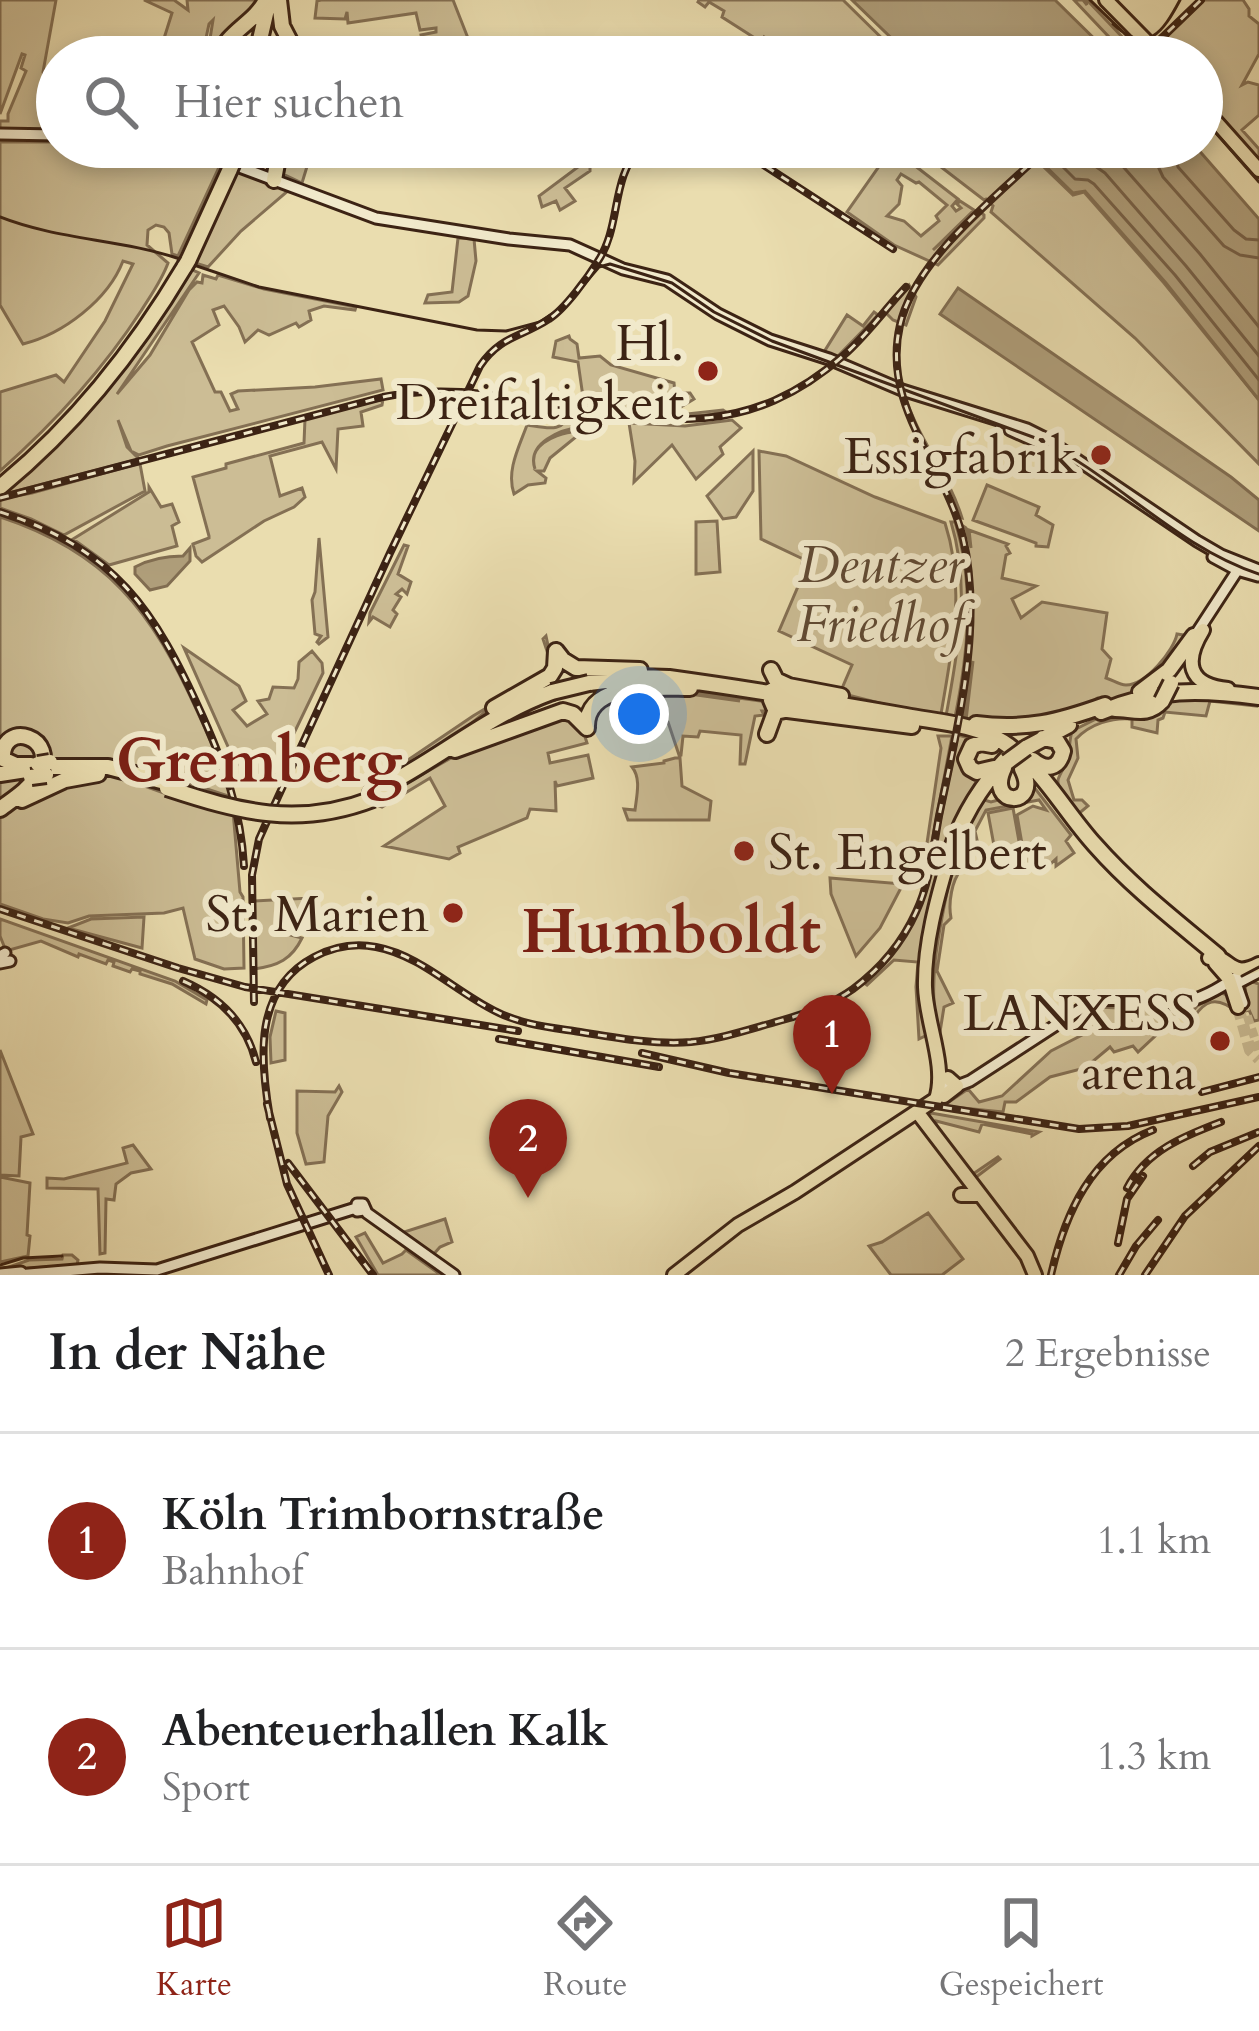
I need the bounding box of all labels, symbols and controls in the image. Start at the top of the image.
search box [36,36,1223,168]
icon: search [78,69,144,135]
text: Hier suchen [174,72,404,133]
place label: Hl. Dreifaltigkeit [396,309,684,438]
marker: Hl. Dreifaltigkeit [695,358,721,384]
place label: Essigfabrik [843,422,1078,492]
marker: Essigfabrik [1088,442,1114,468]
park label: Deutzer Friedhof [797,531,976,660]
your location [609,684,669,744]
district label: Gremberg [116,719,403,804]
place label: St. Engelbert [768,818,1047,888]
marker: St. Engelbert [731,838,757,864]
place label: St. Marien [206,880,429,950]
district label: Humboldt [521,890,821,975]
marker: St. Marien [440,900,466,926]
place label: LANXESS arena [963,979,1196,1108]
pin: 1 [793,995,871,1094]
marker: LANXESS arena [1207,1028,1233,1054]
pin: 2 [489,1099,567,1198]
text: In der Nähe [48,1318,327,1388]
text: 2 Ergebnisse [1005,1327,1211,1380]
text: Köln Trimbornstraße [162,1484,604,1545]
text: 1 [77,1514,97,1567]
text: 1.1 km [1097,1514,1211,1567]
text: Bahnhof [162,1545,303,1598]
text: Abenteuerhallen Kalk [162,1700,608,1761]
text: 2 [77,1730,97,1783]
text: 1.3 km [1097,1730,1211,1783]
text: Sport [162,1761,250,1814]
tab: Karte [156,1890,232,2007]
tab: Route [543,1890,627,2007]
tab: Gespeichert [939,1890,1103,2007]

